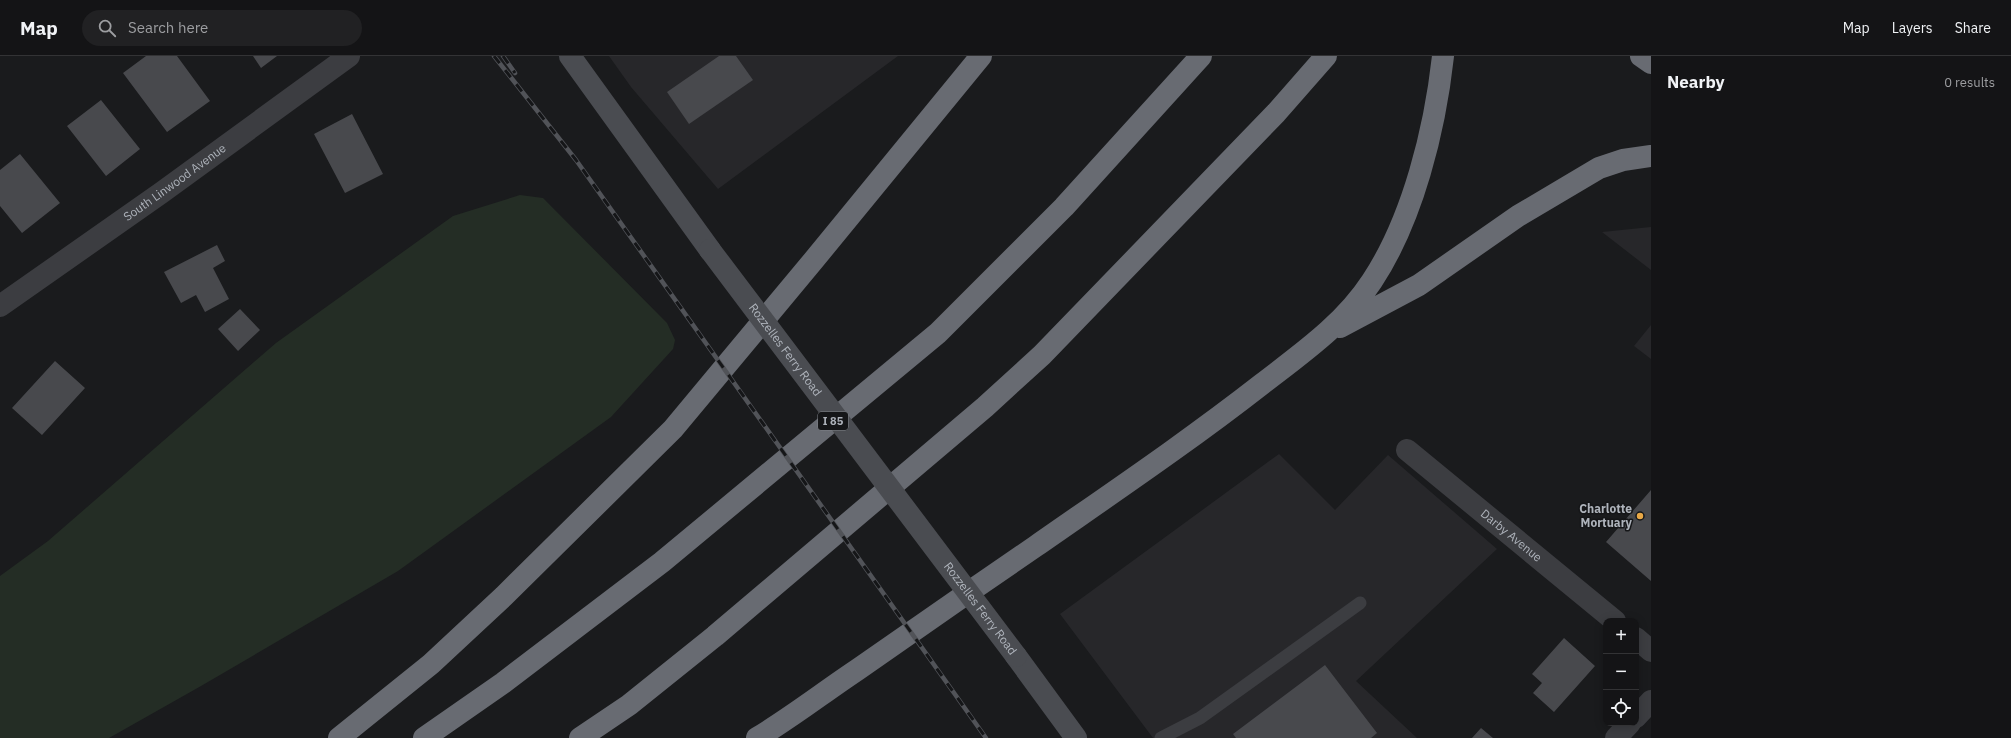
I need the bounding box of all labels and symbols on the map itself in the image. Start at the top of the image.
street label: South Linwood Avenue [120,140,229,224]
street label: Rozzelles Ferry Road [746,300,825,399]
road number: I 85 [818,412,848,430]
place label: Charlotte Mortuary [1579,501,1633,530]
street label: Darby Avenue [1478,506,1546,565]
marker: Charlotte Mortuary [1635,511,1645,521]
street label: Rozzelles Ferry Road [941,559,1020,658]

